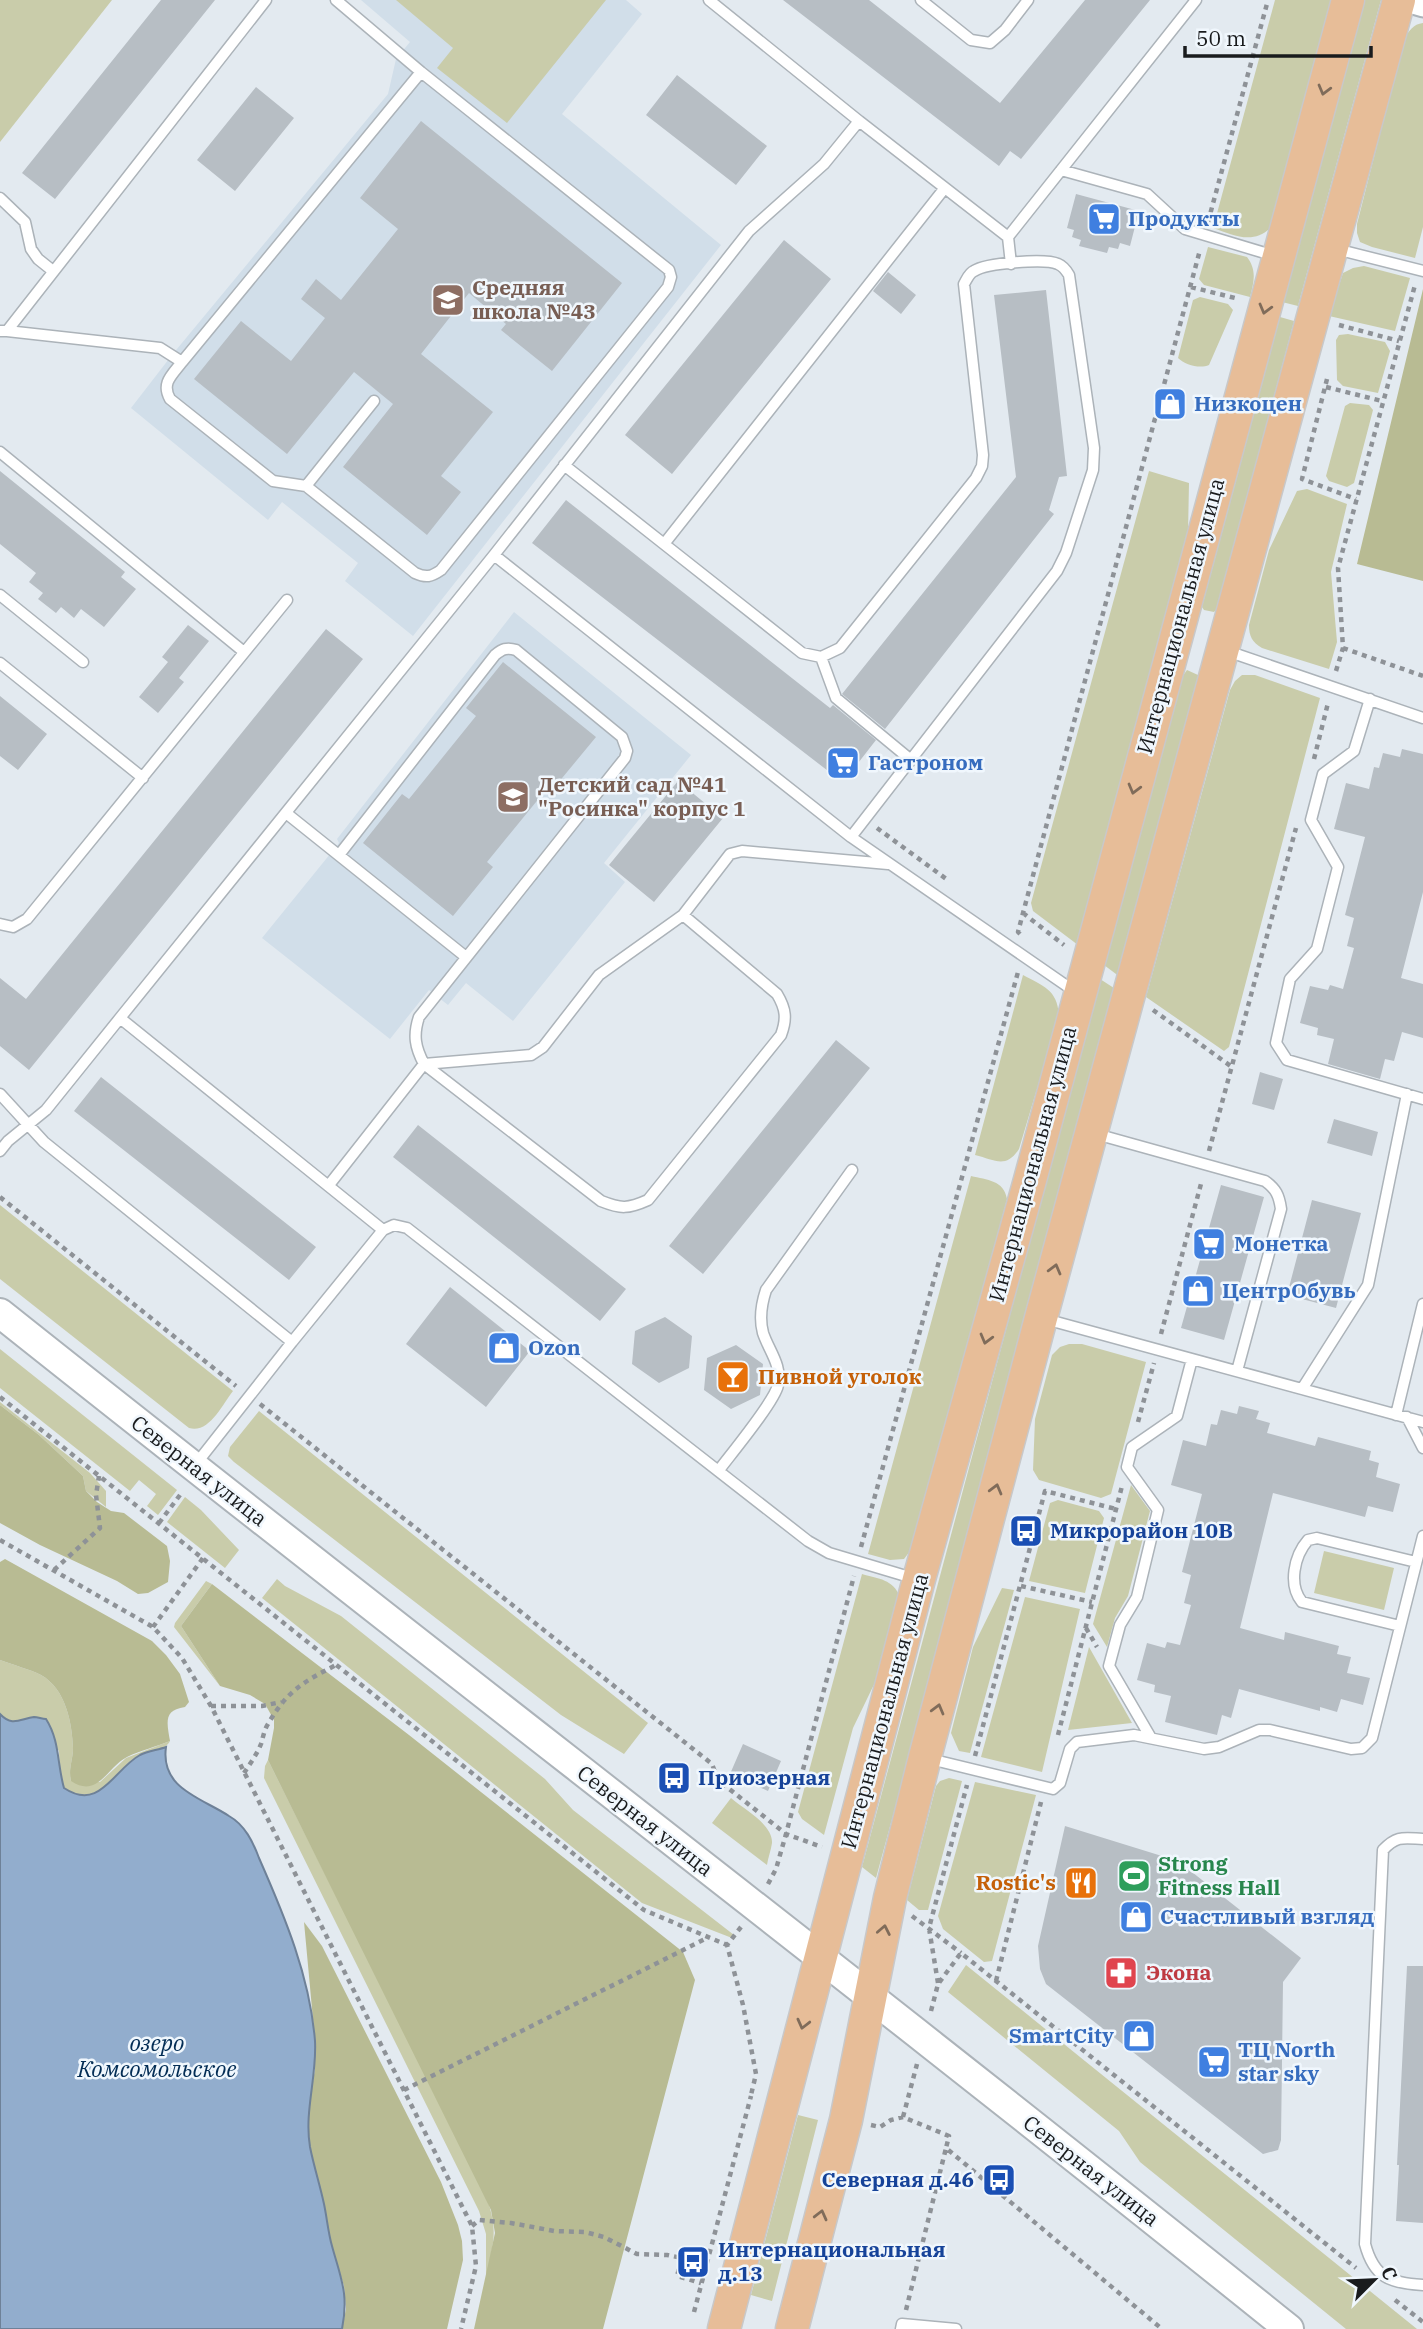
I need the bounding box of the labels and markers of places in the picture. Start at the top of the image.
supermarket icon: Продукты [1085,200,1123,238]
place label: Продукты [1128,204,1240,232]
place label: Средняя школа №43 [472,273,596,325]
school or university icon: Средняя школа №43 [429,281,467,319]
shop icon: Низкоцен [1151,385,1189,423]
place label: Низкоцен [1194,389,1302,417]
supermarket icon: Гастроном [824,744,862,782]
place label: Гастроном [868,748,983,776]
place label: Детский сад №41 "Росинка" корпус 1 [538,770,746,822]
school or university icon: Детский сад №41 "Росинка" корпус 1 [494,778,532,816]
supermarket icon: Монетка [1190,1225,1228,1263]
place label: Монетка [1234,1229,1329,1257]
shop icon: ЦентрОбувь [1179,1272,1217,1310]
place label: ЦентрОбувь [1222,1276,1356,1304]
shop icon: Ozon [485,1329,523,1367]
place label: Ozon [528,1333,581,1361]
bar icon: Пивной уголок [714,1358,752,1396]
place label: Пивной уголок [758,1362,921,1390]
bus stop icon: Микрорайон 10В [1007,1512,1045,1550]
place label: Микрорайон 10В [1050,1516,1233,1544]
bus stop icon: Приозерная [655,1759,693,1797]
place label: Приозерная [698,1763,831,1791]
place label: Strong Fitness Hall [1158,1849,1281,1901]
sports icon: Strong Fitness Hall [1115,1857,1153,1895]
restaurant icon: Rostic's [1062,1864,1100,1902]
place label: Rostic's [976,1868,1056,1896]
shop icon: Счастливый взгляд [1117,1898,1155,1936]
place label: Счастливый взгляд [1160,1902,1375,1930]
pharmacy icon: Экона [1102,1954,1140,1992]
place label: Экона [1146,1958,1211,1986]
shop icon: SmartCity [1120,2017,1158,2055]
place label: SmartCity [1009,2021,1114,2049]
place label: ТЦ North star sky [1238,2035,1336,2087]
supermarket icon: ТЦ North star sky [1195,2043,1233,2081]
bus stop icon: Северная д.46 [980,2161,1018,2199]
place label: Северная д.46 [822,2165,974,2193]
place label: Интернациональная д.13 [718,2235,946,2287]
bus stop icon: Интернациональная д.13 [674,2243,712,2281]

